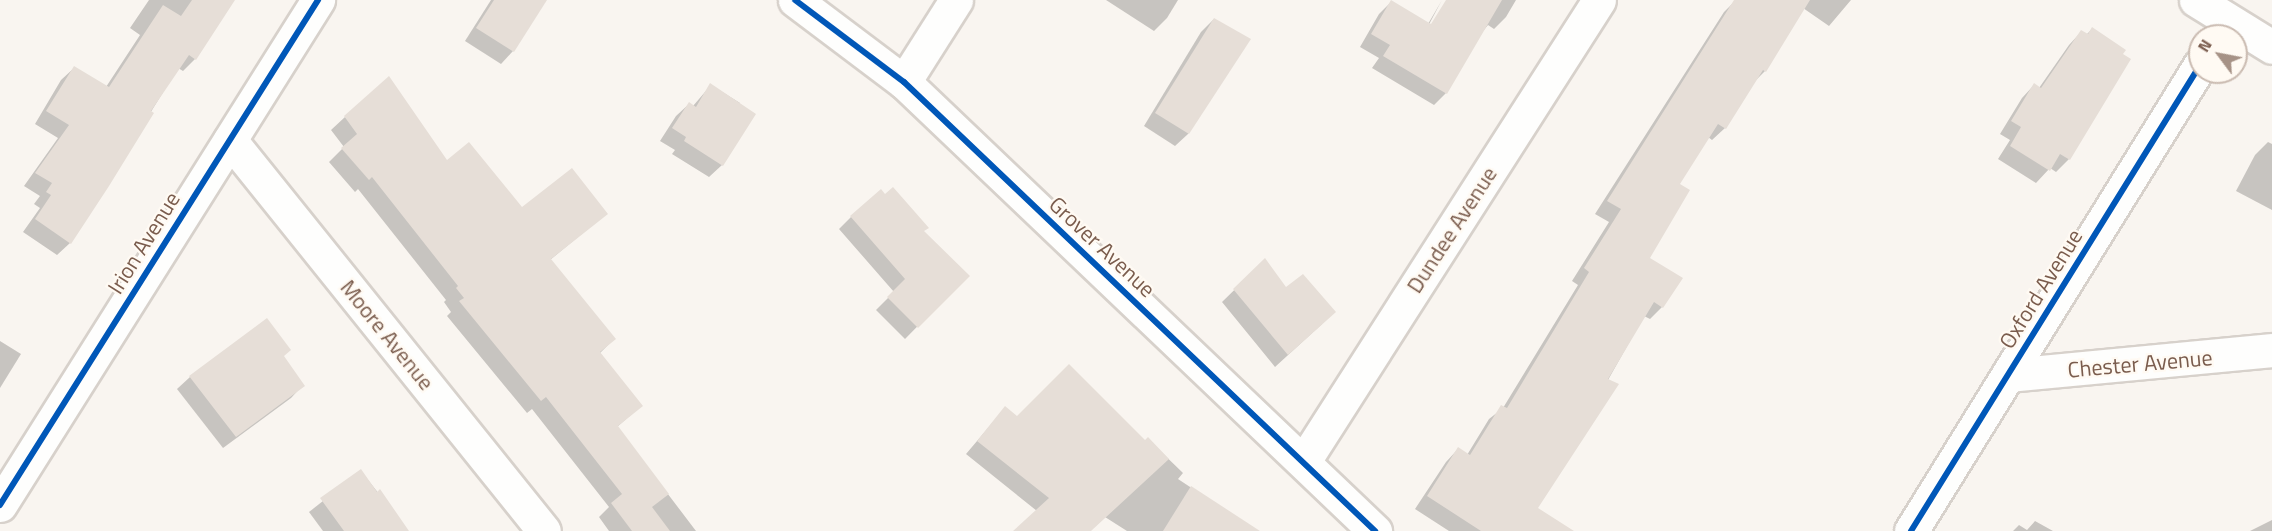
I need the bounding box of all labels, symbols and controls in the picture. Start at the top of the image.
north arrow [2188,24,2248,84]
text: N [2191,34,2218,57]
street label: Dundee Avenue [1401,162,1503,298]
street label: Irion Avenue [102,187,186,299]
street label: Grover Avenue [1044,191,1160,303]
street label: Oxford Avenue [1994,224,2088,354]
street label: Moore Avenue [335,275,439,395]
street label: Chester Avenue [2067,345,2213,383]

